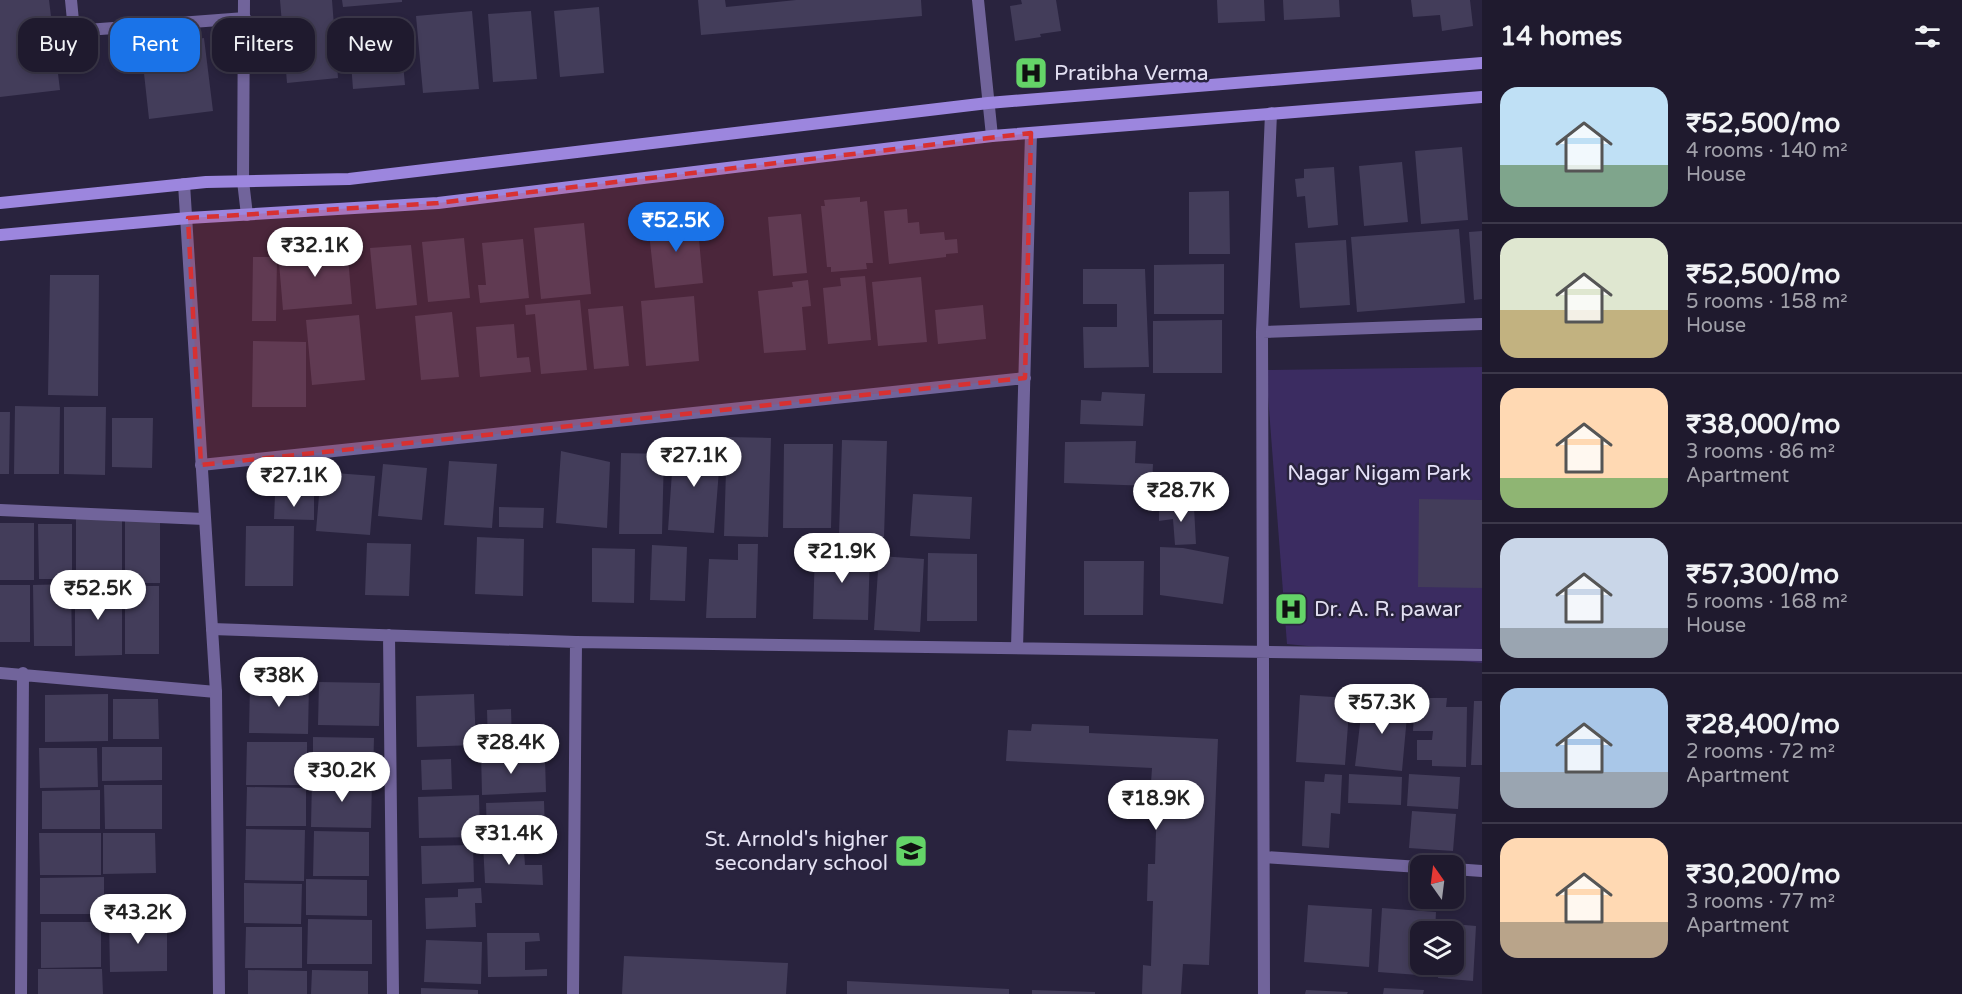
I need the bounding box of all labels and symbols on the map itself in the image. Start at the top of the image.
hospital icon: Pratibha Verma [1013,55,1049,91]
place label: Pratibha Verma [1054,61,1209,86]
pin: ₹52.5K [627,202,725,253]
pin: ₹32.1K [266,227,364,278]
pin: ₹27.1K [645,437,743,488]
pin: ₹27.1K [245,457,343,508]
park label: Nagar Nigam Park [1287,461,1471,486]
pin: ₹28.7K [1132,472,1230,523]
pin: ₹21.9K [793,533,891,584]
pin: ₹52.5K [49,570,147,621]
hospital icon: Dr. A. R. pawar [1273,591,1309,627]
place label: Dr. A. R. pawar [1314,597,1462,622]
pin: ₹38K [243,657,315,708]
pin: ₹57.3K [1333,684,1431,735]
pin: ₹28.4K [462,724,560,775]
pin: ₹30.2K [293,752,391,803]
pin: ₹18.9K [1107,780,1205,831]
pin: ₹31.4K [460,815,558,866]
place label: St. Arnold's higher secondary school [705,827,888,876]
school or university icon: St. Arnold's higher secondary school [893,833,929,869]
north arrow [1410,855,1464,909]
pin: ₹43.2K [89,894,187,945]

